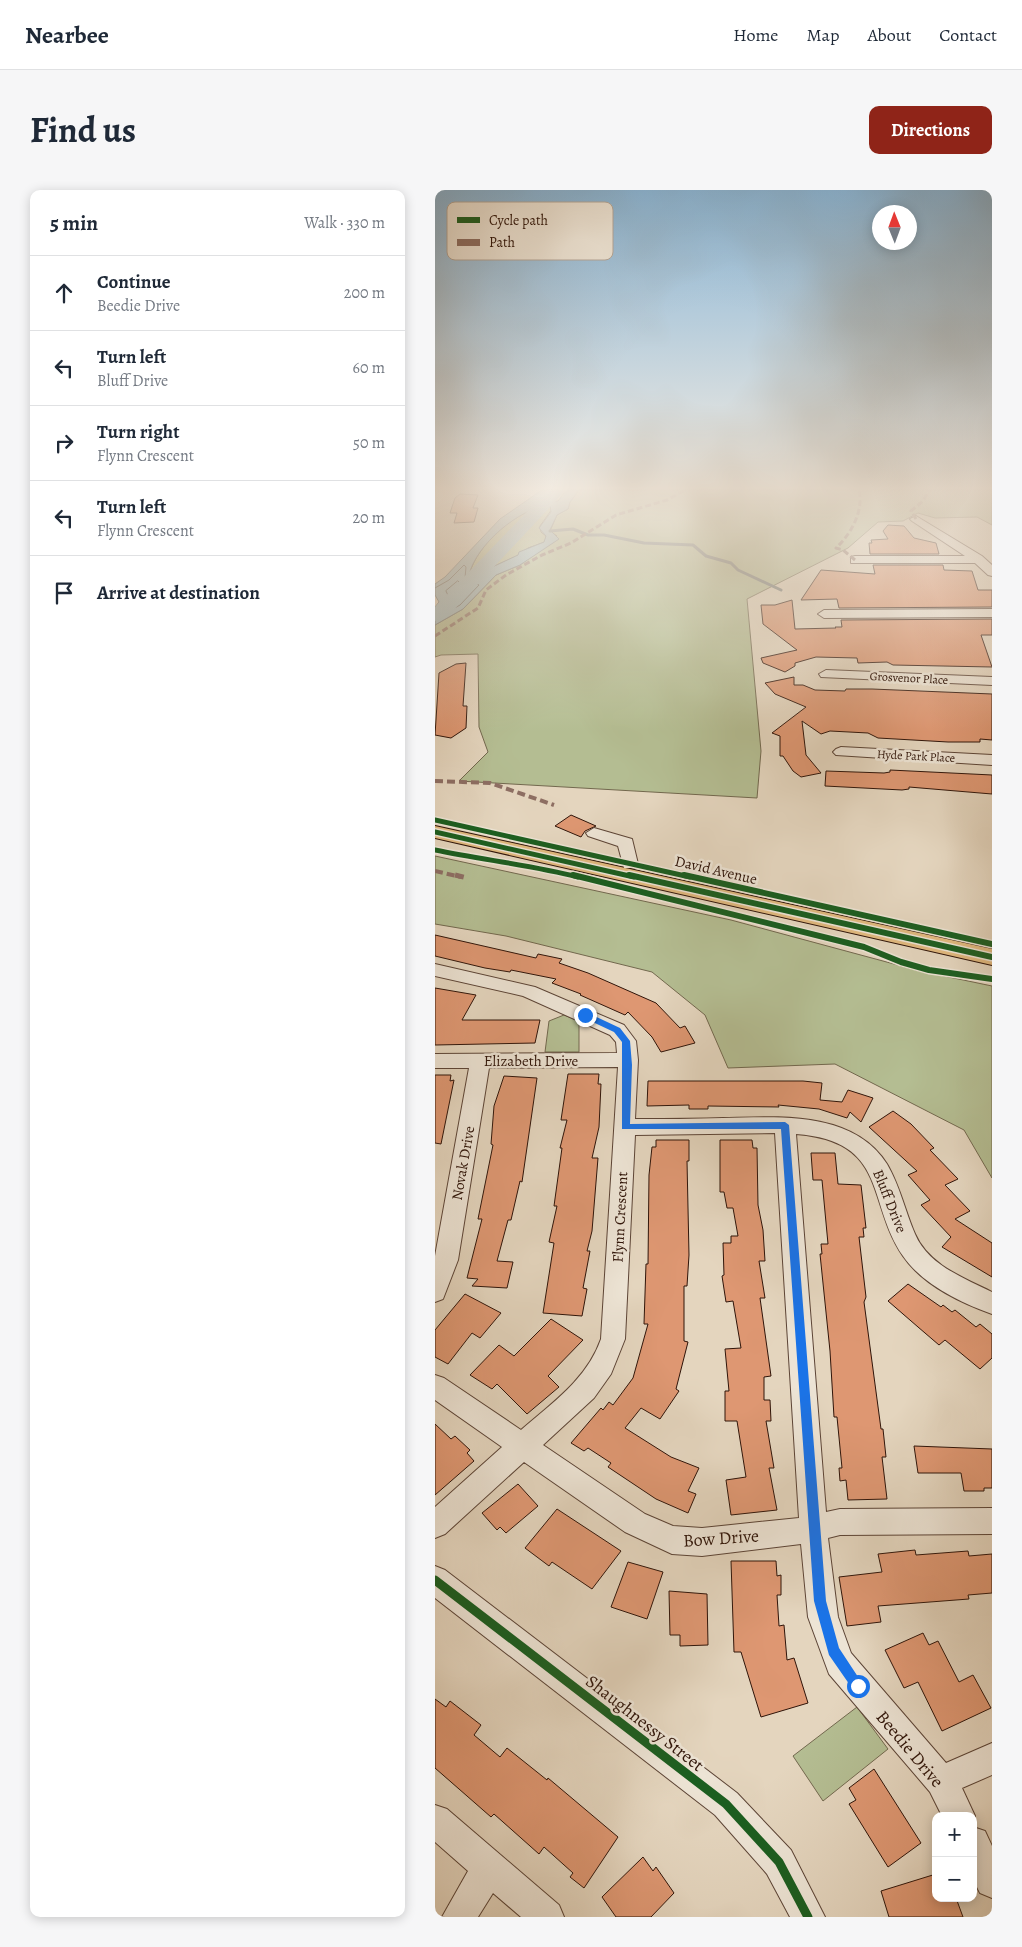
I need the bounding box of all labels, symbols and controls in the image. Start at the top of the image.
text: Nearbee [25,19,109,51]
text: Home [733,23,778,47]
text: Map [806,23,839,47]
text: About [867,23,911,47]
text: Contact [939,23,997,47]
text: Find us [30,106,136,154]
button: Directions [869,106,992,154]
legend [447,202,613,260]
north arrow [872,205,917,250]
text: 5 min [50,209,98,237]
text: Cycle path [489,211,549,230]
text: Walk · 330 m [304,212,385,234]
text: Path [489,233,516,252]
text: Continue [97,269,171,295]
icon: ahead [50,279,78,307]
text: 200 m [344,282,385,304]
text: Beedie Drive [97,295,180,317]
text: Turn left [97,344,166,370]
icon: left [50,354,78,382]
text: 60 m [353,357,385,379]
text: Bluff Drive [97,370,168,392]
text: Turn right [97,419,179,445]
icon: right [50,429,78,457]
text: 50 m [353,432,385,454]
text: Flynn Crescent [97,445,194,467]
text: Turn left [97,494,166,520]
icon: left [50,504,78,532]
text: 20 m [352,507,385,529]
text: Flynn Crescent [97,520,194,542]
icon: arrive [50,579,78,607]
text: Arrive at destination [97,580,260,606]
street label: Grosvenor Place [869,668,949,688]
street label: Hyde Park Place [876,746,956,766]
street label: David Avenue [673,851,759,889]
route end [574,1004,597,1027]
street label: Elizabeth Drive [484,1051,579,1071]
street label: Novak Drive [447,1124,479,1202]
street label: Bluff Drive [868,1166,912,1236]
street label: Flynn Crescent [608,1171,632,1263]
street label: Bow Drive [682,1523,760,1553]
street label: Shaughnessy Street [581,1669,709,1777]
route start [847,1675,870,1698]
street label: Beedie Drive [871,1705,949,1793]
map controls [932,1812,977,1902]
button: + [932,1812,977,1857]
button: − [932,1857,977,1902]

